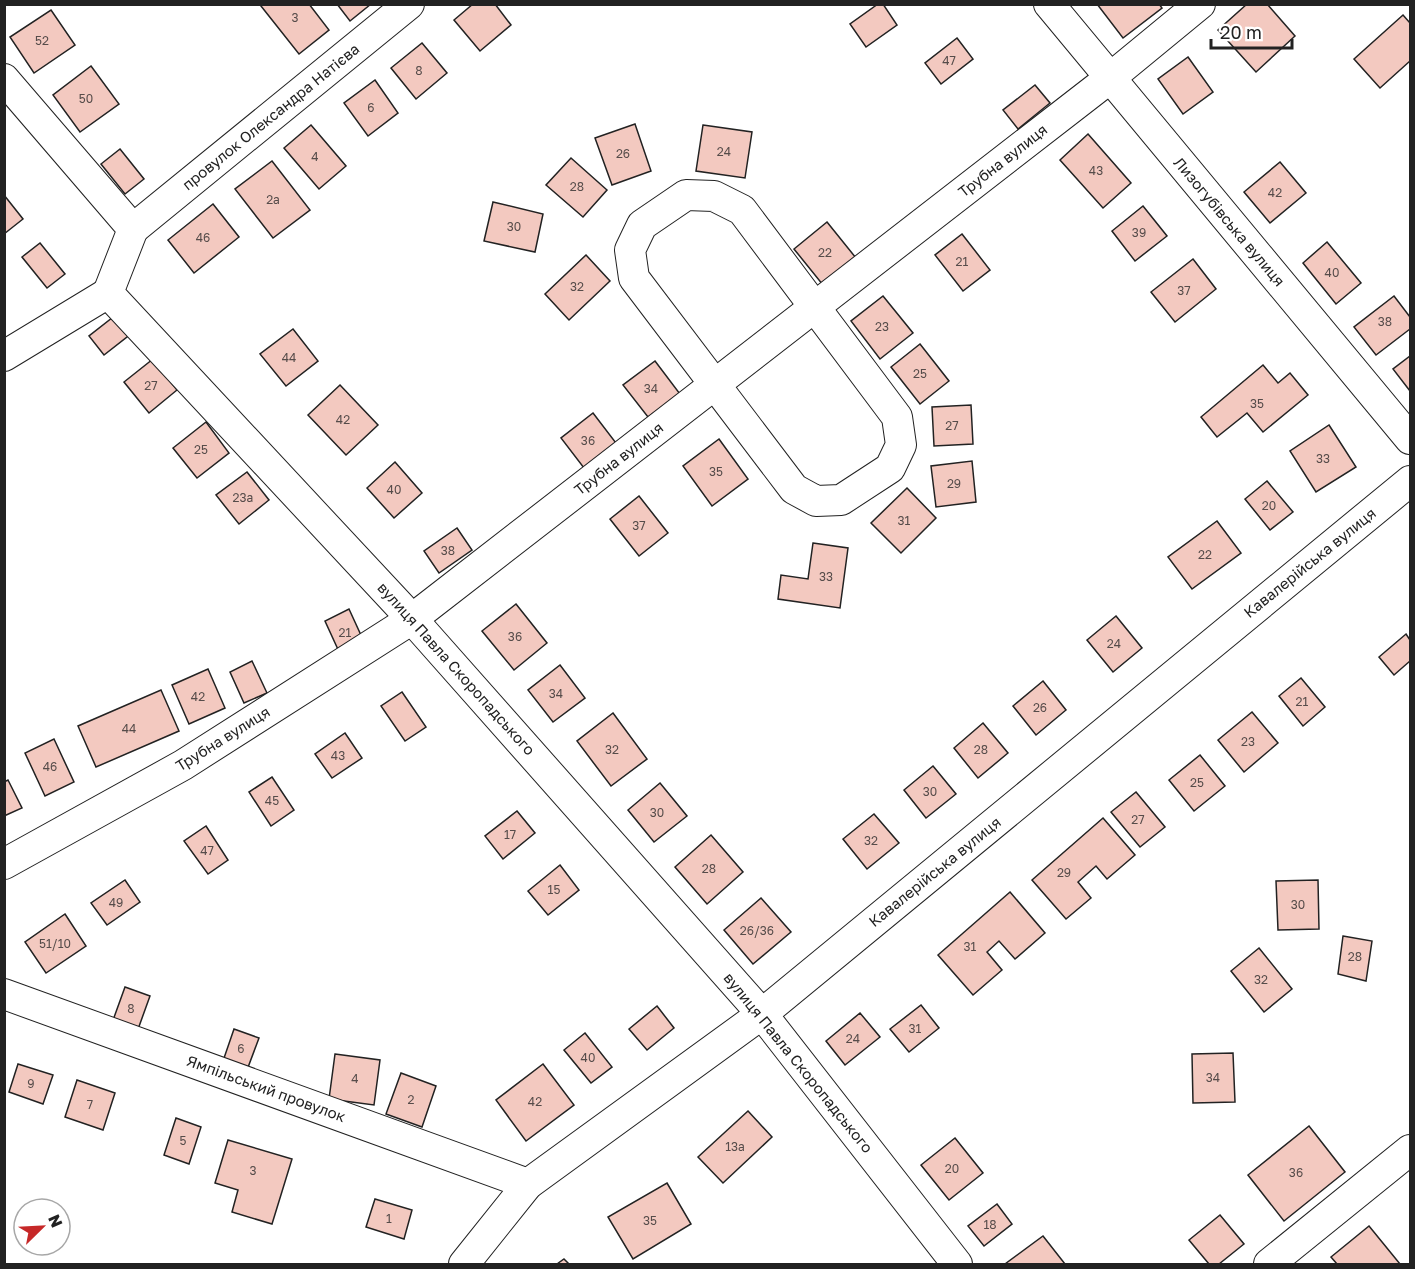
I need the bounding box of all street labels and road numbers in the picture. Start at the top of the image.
street label: провулок Олександра Натієва [178,39,363,193]
street label: Трубна вулиця [954,120,1050,200]
street label: Лизогубівська вулиця [1171,153,1289,289]
street label: Трубна вулиця [570,418,666,498]
street label: Кавалерійська вулиця [1240,503,1379,621]
street label: вулиця Павла Скоропадського [374,578,539,759]
street label: Трубна вулиця [172,702,273,774]
street label: Кавалерійська вулиця [865,812,1004,930]
street label: вулиця Павла Скоропадського [720,969,877,1156]
street label: Ямпільський провулок [185,1051,348,1125]

